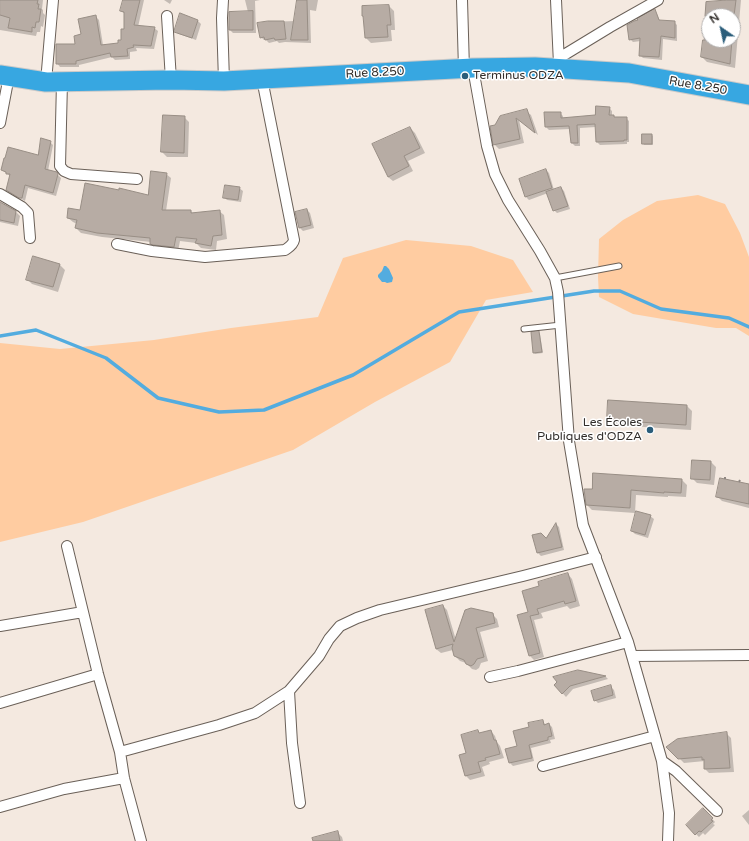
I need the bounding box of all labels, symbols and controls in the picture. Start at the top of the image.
north arrow [701,8,741,48]
text: N [707,11,722,26]
street label: Rue 8.250 [345,64,405,82]
place label: Terminus ODZA [473,69,564,83]
marker: Terminus ODZA [460,71,470,81]
street label: Rue 8.250 [668,74,728,98]
place label: Les Écoles Publiques d'ODZA [537,416,642,444]
marker: Les Écoles Publiques d'ODZA [645,425,655,435]

